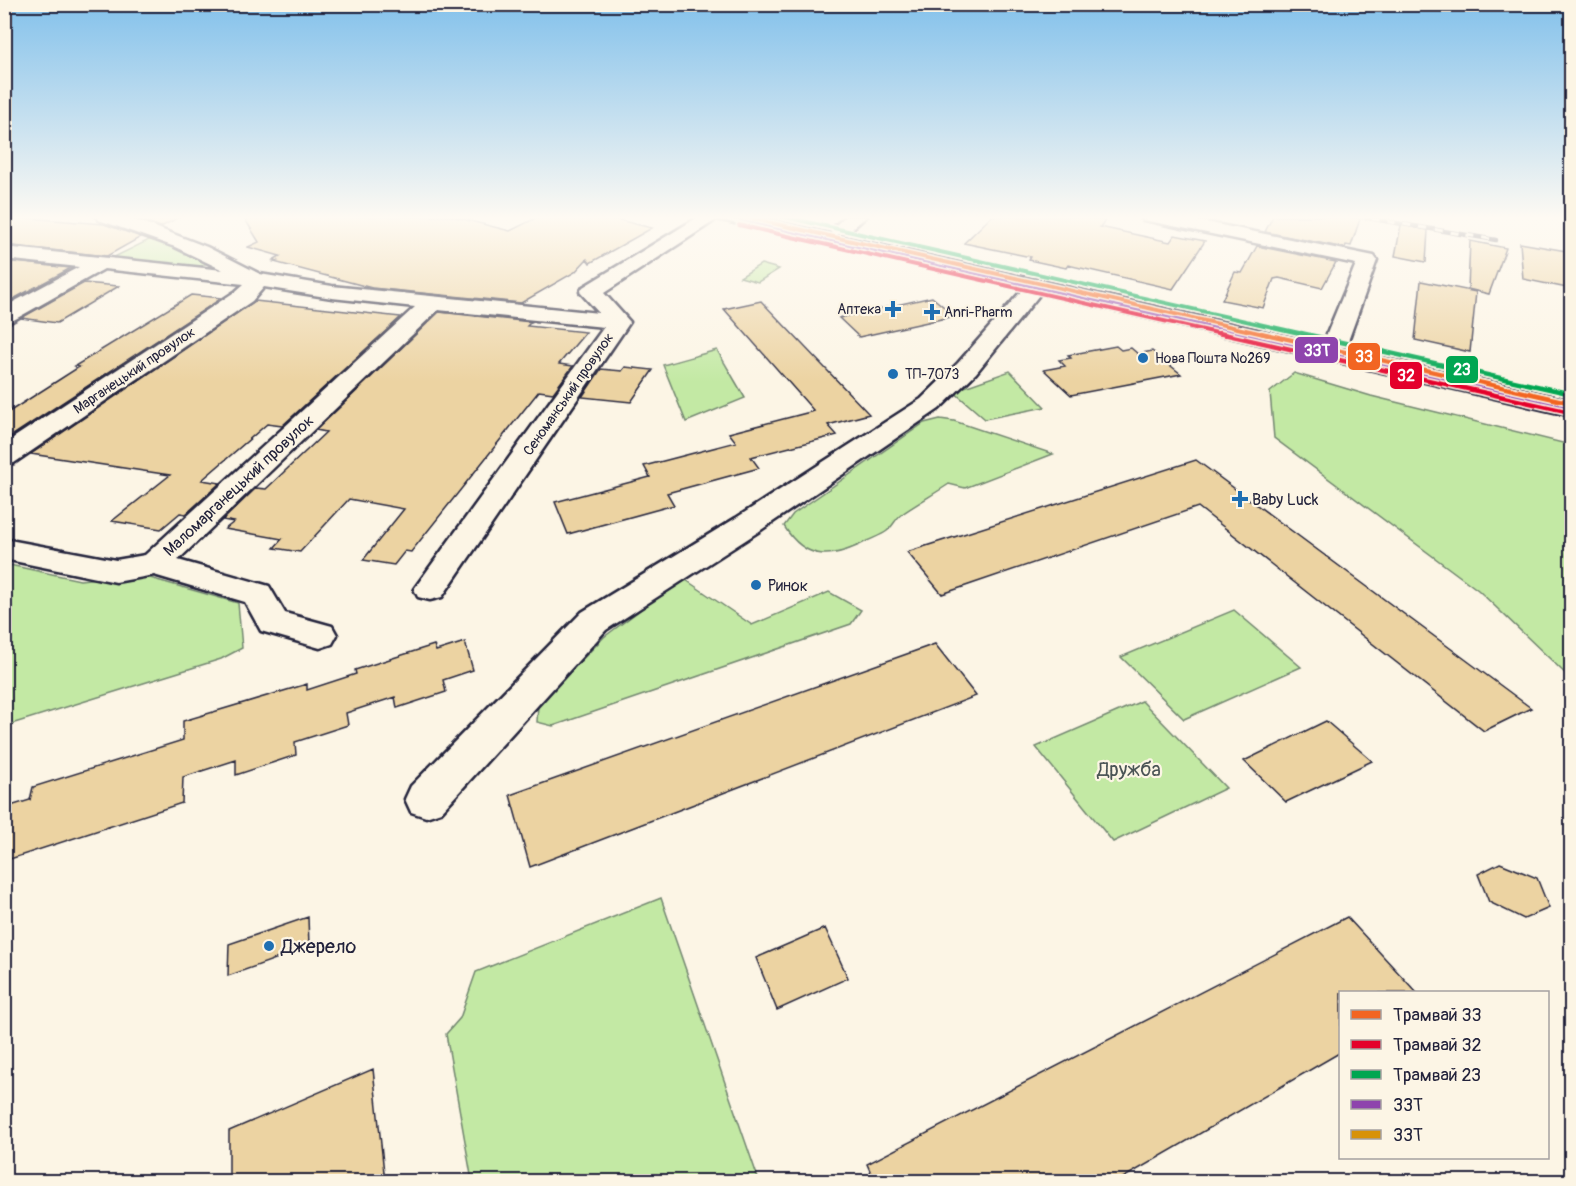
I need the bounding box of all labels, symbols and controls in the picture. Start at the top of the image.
place label: Аптека [837,301,881,318]
marker: Аптека [886,302,900,316]
place label: Anri-Pharm [944,304,1012,321]
marker: Anri-Pharm [925,305,939,319]
street label: Марганецький провулок [70,323,198,417]
street label: Сеноманський провулок [520,330,617,459]
line badge: 33Т [1294,336,1339,364]
text: 33Т [1304,341,1330,361]
line badge: 33 [1347,342,1381,371]
text: 33 [1355,347,1373,367]
place label: Нова Пошта №269 [1155,350,1270,367]
marker: Нова Пошта №269 [1136,351,1150,365]
line badge: 23 [1445,355,1479,384]
text: 23 [1453,360,1471,380]
line badge: 32 [1389,361,1423,390]
place label: ТП-7073 [905,366,960,383]
text: 32 [1397,366,1415,386]
marker: ТП-7073 [886,367,900,381]
street label: Маломарганецький провулок [159,411,318,561]
place label: Baby Luck [1252,490,1319,510]
marker: Baby Luck [1233,492,1247,506]
place label: Ринок [768,576,808,596]
marker: Ринок [749,578,763,592]
park label: Дружба [1096,757,1161,782]
place label: Джерело [280,934,356,959]
marker: Джерело [262,939,276,953]
legend [1339,991,1549,1159]
text: Трамвай 33 [1393,1004,1482,1027]
text: Трамвай 32 [1393,1034,1482,1057]
text: Трамвай 23 [1393,1064,1481,1087]
text: 33Т [1393,1094,1423,1117]
text: 33T [1393,1124,1423,1147]

